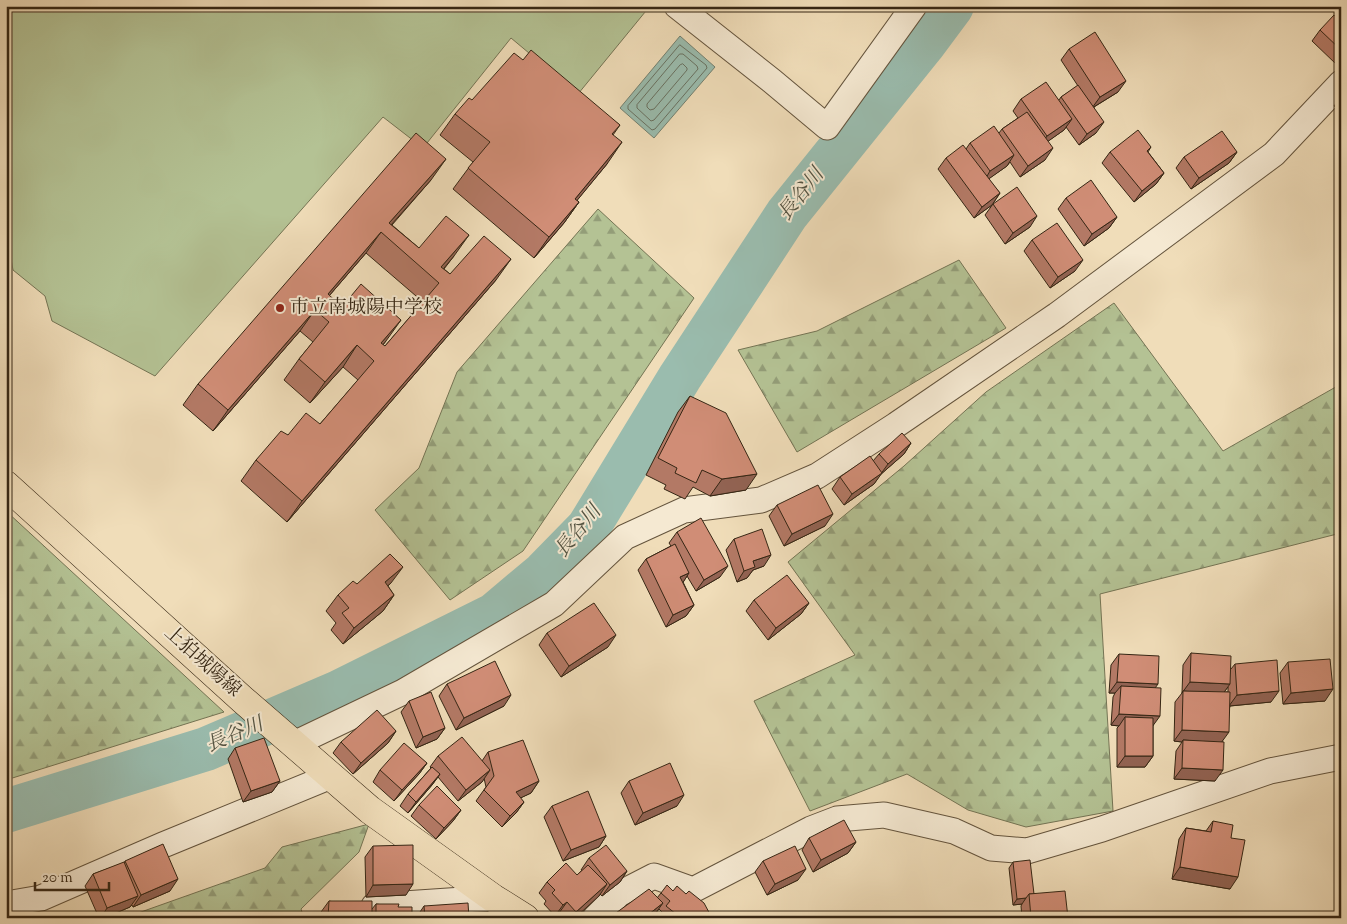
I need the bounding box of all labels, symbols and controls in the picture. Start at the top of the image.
water label: 長谷川 [772,161,833,228]
place label: 市立南城陽中学校 [290,295,442,322]
marker: 市立南城陽中学校 [274,302,286,314]
water label: 長谷川 [549,498,610,564]
street label: 上狛城陽線 [158,620,246,704]
water label: 長谷川 [202,710,270,761]
scale bar [35,859,109,891]
text: 20 m [42,868,73,889]

